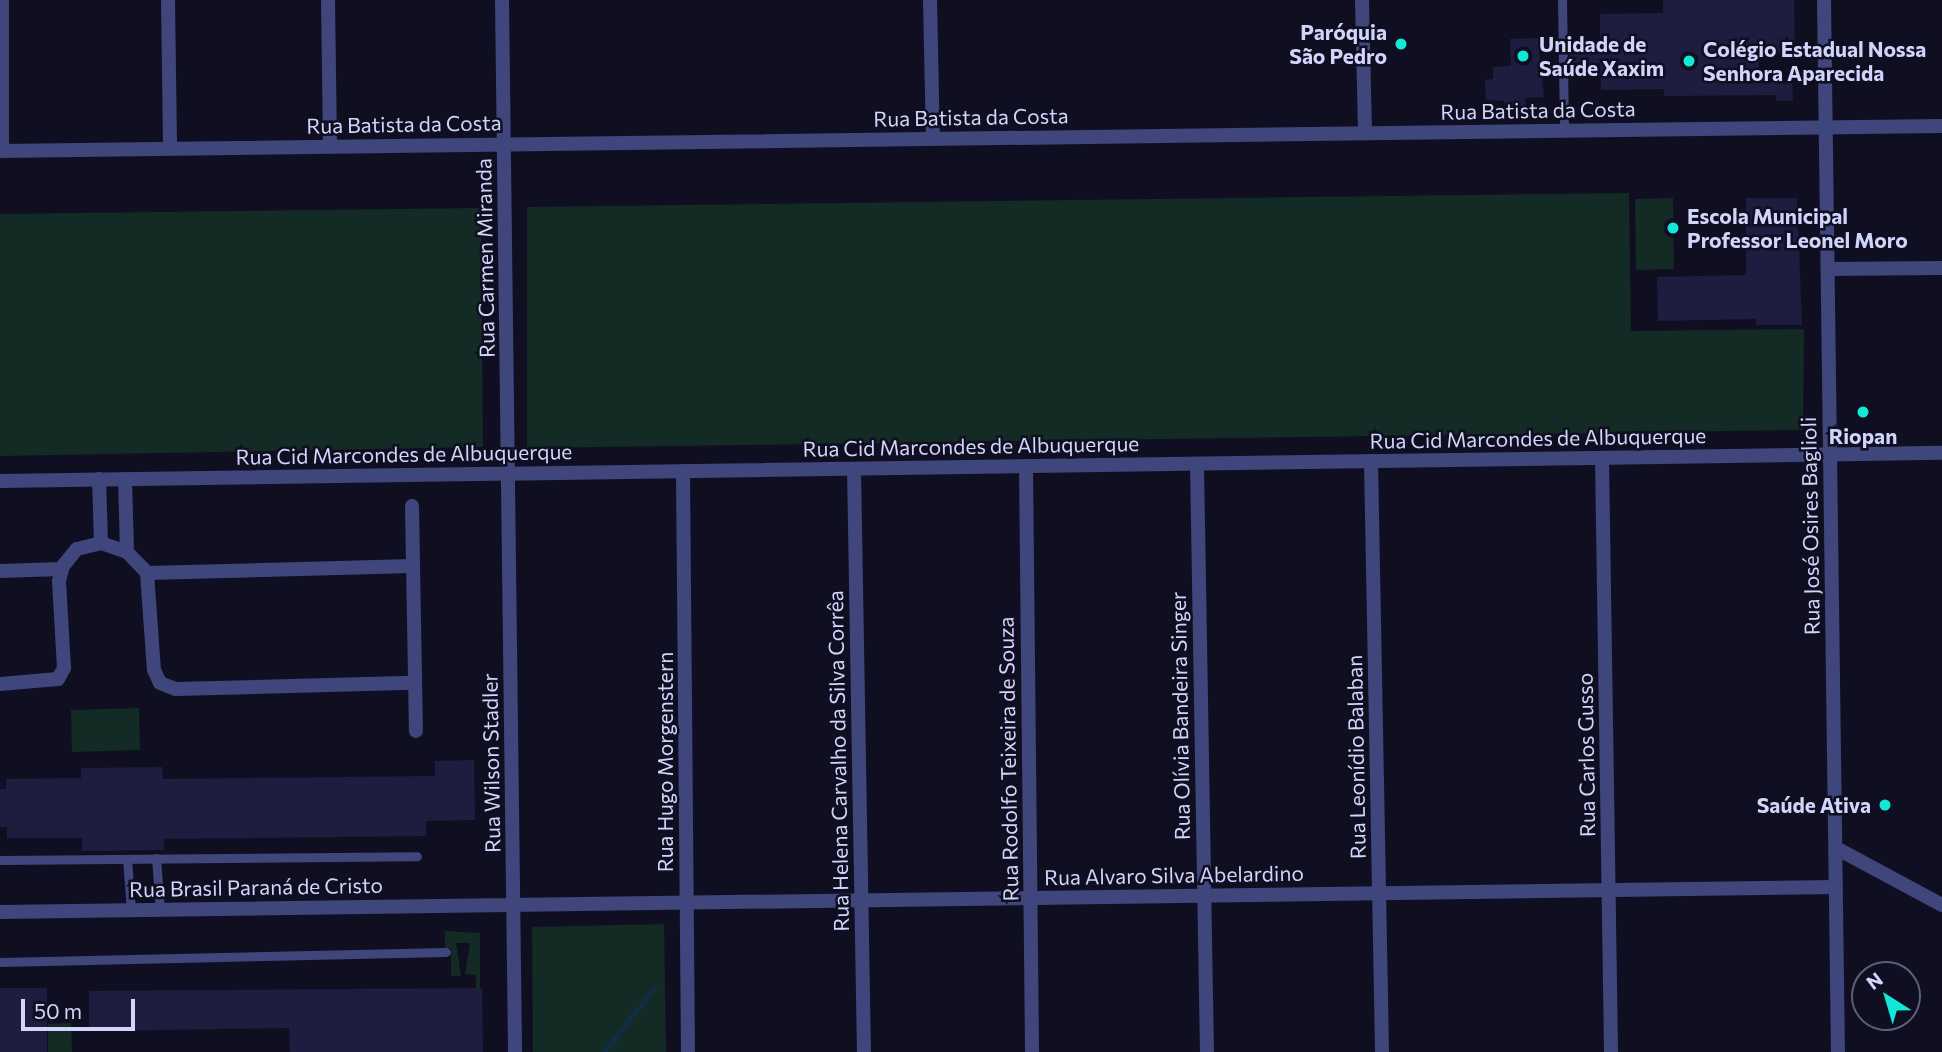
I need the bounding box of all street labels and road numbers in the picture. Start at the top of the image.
street label: Rua Batista da Costa [1440,96,1636,124]
street label: Rua Batista da Costa [873,103,1069,131]
street label: Rua Batista da Costa [306,110,502,138]
street label: Rua Carmen Miranda [471,158,499,358]
street label: Rua José Osires Baglioli [1795,417,1825,635]
street label: Rua Cid Marcondes de Albuquerque [1369,422,1707,454]
street label: Rua Cid Marcondes de Albuquerque [802,430,1140,462]
street label: Rua Cid Marcondes de Albuquerque [235,438,573,470]
street label: Rua Helena Carvalho da Silva Corrêa [822,590,854,932]
street label: Rua Olívia Bandeira Singer [1165,592,1195,840]
street label: Rua Rodolfo Teixeira de Souza [993,616,1023,902]
street label: Rua Hugo Morgenstern [652,652,678,872]
street label: Rua Leonídio Balaban [1342,655,1370,859]
street label: Rua Wilson Stadler [477,673,505,853]
street label: Rua Carlos Gusso [1572,673,1600,837]
street label: Rua Alvaro Silva Abelardino [1044,860,1304,890]
street label: Rua Brasil Paraná de Cristo [129,872,383,902]

